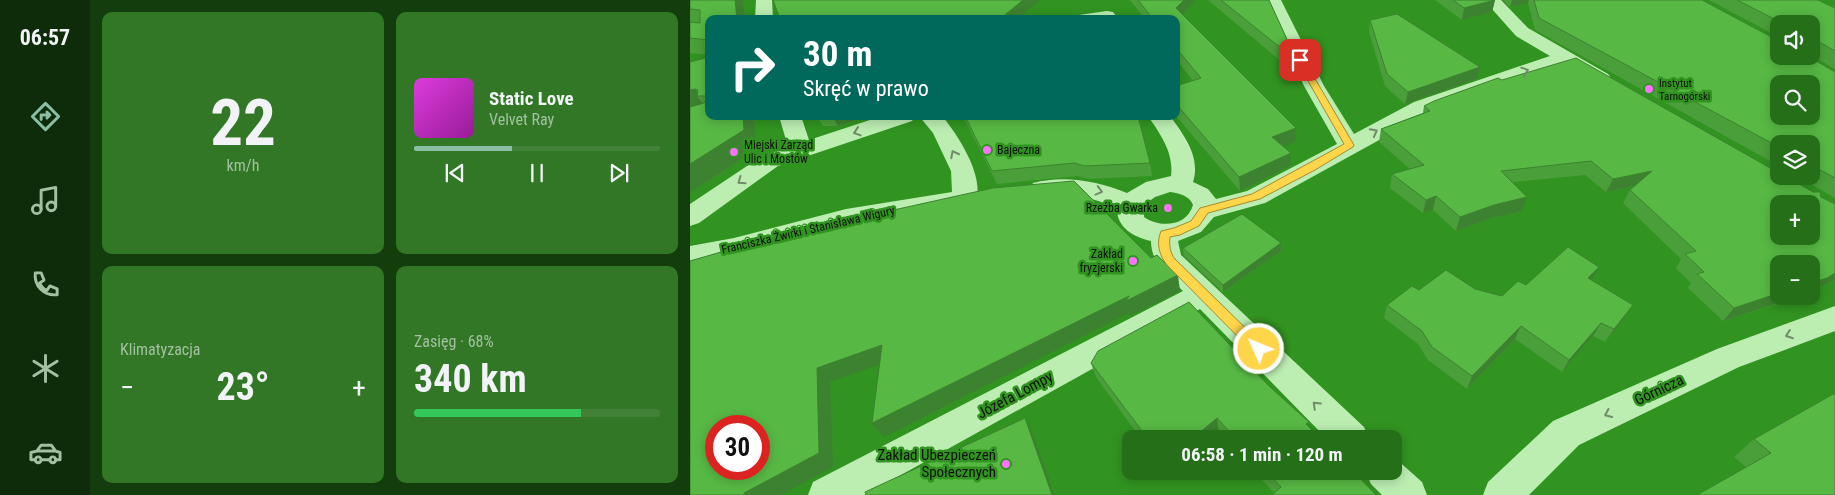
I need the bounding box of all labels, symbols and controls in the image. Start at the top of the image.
map controls [1770,15,1820,305]
button: sound [1770,15,1820,65]
text: 06:57 [20,25,70,50]
text: 30 m [803,34,872,75]
icon: right [720,35,785,100]
pin [1279,39,1321,81]
icon: arrive [1286,46,1314,74]
one-way arrow [1520,67,1528,77]
button: search [1770,75,1820,125]
text: Skręć w prawo [803,76,929,101]
place label: Instytut Tarnogórski [1659,77,1710,103]
marker: Instytut Tarnogórski [1643,83,1655,95]
text: 22 [210,85,276,161]
text: Static Love [489,87,574,110]
icon: directions [28,99,63,134]
text: Velvet Ray [489,110,554,129]
one-way arrow [854,126,862,136]
one-way arrow [1369,128,1378,138]
button: layers [1770,135,1820,185]
place label: Miejski Zarząd Ulic i Mostów [744,138,813,166]
place label: Bajeczna [997,143,1040,157]
marker: Bajeczna [981,144,993,156]
marker: Miejski Zarząd Ulic i Mostów [728,146,740,158]
one-way arrow [950,150,961,159]
text: km/h [227,156,259,175]
icon: previous [441,159,469,187]
icon: pause [523,159,551,187]
icon: next [605,159,633,187]
one-way arrow [738,175,747,183]
icon: music [28,183,63,218]
one-way arrow [1094,186,1102,196]
button: + [1770,195,1820,245]
place label: Rzeźba Gwarka [1086,201,1158,215]
street label: Franciszka Żwirki i Stanisława Wigury [720,202,896,257]
marker: Rzeźba Gwarka [1162,202,1174,214]
place label: Zakład fryzjerski [1080,247,1123,275]
marker: Zakład fryzjerski [1127,255,1139,267]
button: − [1770,255,1820,305]
icon: phone [28,267,63,302]
position arrow [1232,322,1284,374]
one-way arrow [1785,329,1794,339]
text: Zasięg · 68% [414,332,494,351]
text: Klimatyzacja [120,340,201,359]
icon: climate [28,351,63,386]
text: 340 km [414,357,527,401]
text: 23° [216,365,270,409]
street label: Józefa Lompy [974,368,1056,422]
text: − [120,371,134,404]
text: + [352,371,366,404]
street label: Górnicza [1631,371,1687,409]
one-way arrow [1312,402,1321,411]
one-way arrow [1604,407,1613,418]
speed limit sign: 30 [705,415,770,480]
icon: car [28,435,63,470]
text: 06:58 · 1 min · 120 m [1181,443,1343,466]
place label: Zakład Ubezpieczeń Społecznych [877,446,996,481]
marker: Zakład Ubezpieczeń Społecznych [1000,458,1012,470]

